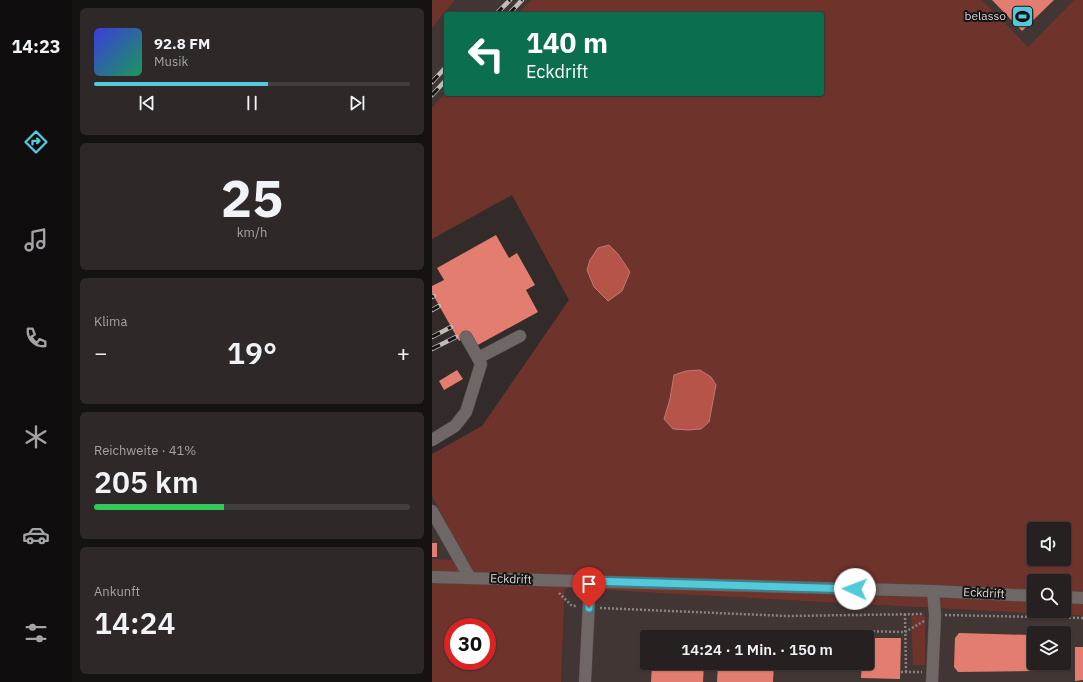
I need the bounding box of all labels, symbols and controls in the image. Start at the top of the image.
sports icon: belasso [1009,3,1035,29]
place label: belasso [964,8,1006,23]
text: 140 m [526,24,608,61]
icon: left [460,28,512,80]
text: 92.8 FM [154,34,210,53]
text: 14:23 [11,35,61,58]
text: Musik [154,53,188,70]
text: Eckdrift [526,60,588,83]
icon: previous [136,92,158,114]
icon: pause [241,92,263,114]
icon: next [346,92,368,114]
icon: directions [22,128,50,156]
text: 25 [221,164,283,231]
text: km/h [237,224,267,241]
icon: music [22,226,50,254]
text: Klima [94,313,127,330]
icon: phone [22,324,50,352]
text: 19° [227,333,277,372]
text: − [94,338,107,367]
text: + [397,338,410,367]
icon: climate [22,423,50,451]
text: Reichweite · 41% [94,442,196,459]
text: 205 km [94,462,199,501]
icon: car [22,521,50,549]
map controls [1027,522,1071,670]
button: sound [1027,522,1071,566]
pin [572,567,606,608]
position arrow [834,568,876,610]
street label: Eckdrift [490,570,532,587]
icon: arrive [578,573,600,595]
button: search [1027,574,1071,618]
text: Ankunft [94,583,140,600]
street label: Eckdrift [963,584,1005,601]
text: 14:24 [94,603,176,642]
speed limit sign: 30 [444,618,496,670]
icon: filters [22,619,50,647]
button: layers [1027,626,1071,670]
text: 14:24 · 1 Min. · 150 m [681,640,833,659]

